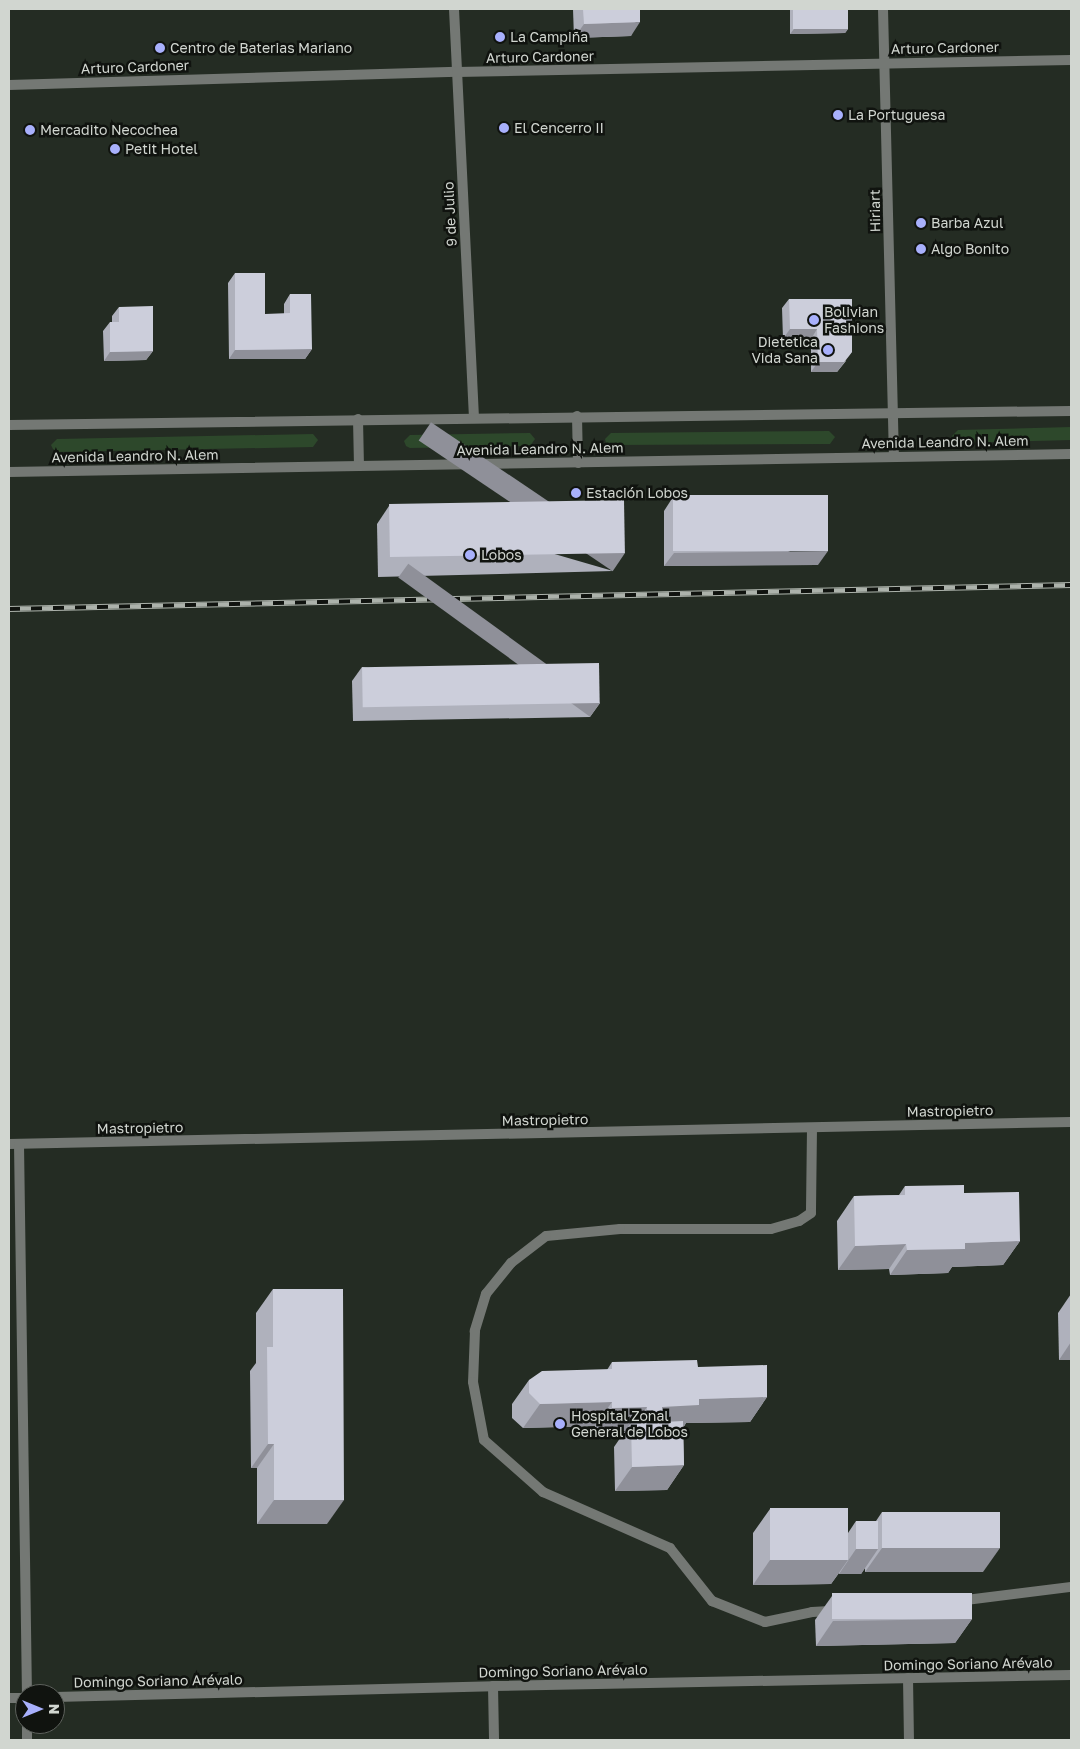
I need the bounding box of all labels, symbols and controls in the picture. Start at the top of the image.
place label: La Campiña [510,29,588,45]
marker: La Campiña [494,31,506,43]
street label: Arturo Cardoner [891,39,999,57]
place label: Centro de Baterias Mariano [170,40,352,56]
marker: Centro de Baterias Mariano [154,42,166,54]
street label: Arturo Cardoner [486,48,594,66]
street label: Arturo Cardoner [81,57,189,77]
place label: La Portuguesa [848,107,945,123]
marker: La Portuguesa [832,109,844,121]
place label: El Cencerro II [514,120,604,136]
place label: Mercadito Necochea [40,122,178,138]
marker: El Cencerro II [498,122,510,134]
marker: Mercadito Necochea [24,124,36,136]
place label: Petit Hotel [125,141,198,157]
marker: Petit Hotel [109,143,121,155]
street label: 9 de Julio [440,181,460,247]
street label: Hiriart [866,189,884,233]
place label: Barba Azul [931,215,1003,231]
marker: Barba Azul [915,217,927,229]
place label: Algo Bonito [931,241,1009,257]
marker: Algo Bonito [915,243,927,255]
place label: Bolivian Fashions [824,304,884,336]
marker: Bolivian Fashions [808,314,820,326]
place label: Dietetica Vida Sana [751,334,818,367]
marker: Dietetica Vida Sana [822,344,834,356]
street label: Avenida Leandro N. Alem [861,432,1029,452]
street label: Avenida Leandro N. Alem [456,439,624,459]
street label: Avenida Leandro N. Alem [51,446,219,466]
place label: Estación Lobos [586,485,688,501]
marker: Estación Lobos [570,487,582,499]
place label: Lobos [481,547,522,563]
marker: Lobos [463,548,477,562]
street label: Mastropietro [907,1102,993,1120]
street label: Mastropietro [502,1111,588,1129]
street label: Mastropietro [97,1119,183,1137]
place label: Hospital Zonal General de Lobos [571,1408,688,1440]
marker: Hospital Zonal General de Lobos [553,1417,567,1431]
street label: Domingo Soriano Arévalo [883,1654,1053,1674]
street label: Domingo Soriano Arévalo [478,1661,648,1681]
street label: Domingo Soriano Arévalo [73,1671,243,1691]
north arrow [15,1684,65,1734]
text: N [46,1704,63,1714]

